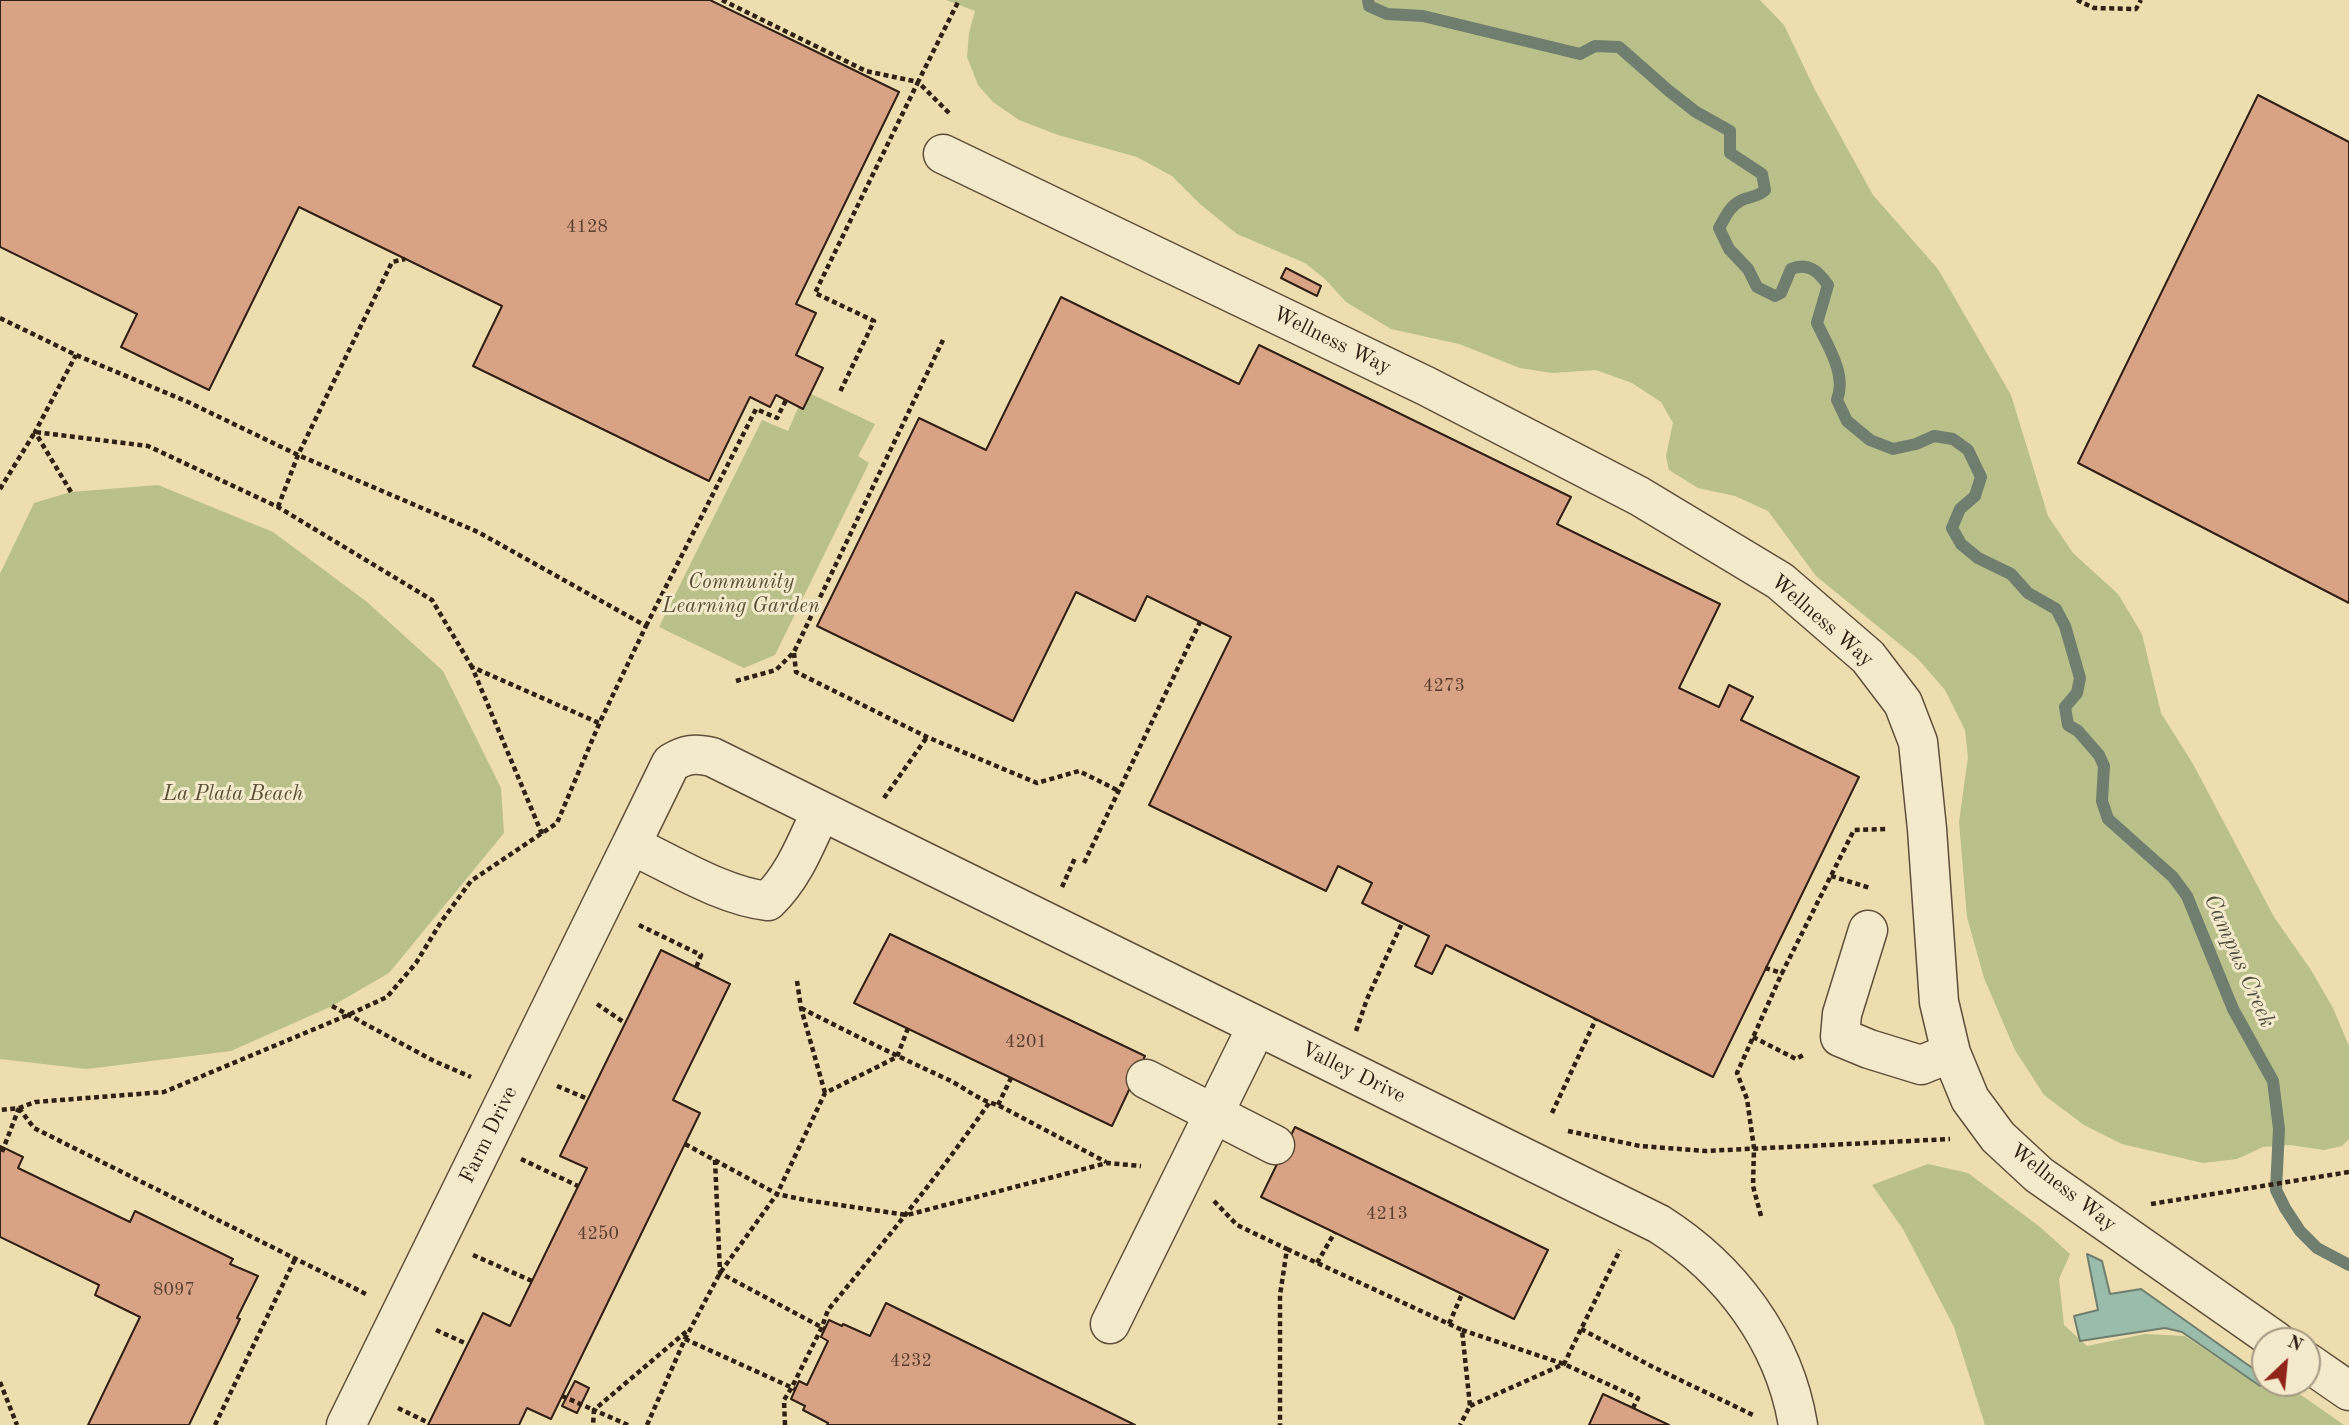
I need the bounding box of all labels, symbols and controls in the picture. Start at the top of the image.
house number: 4128 [566,216,608,238]
street label: Wellness Way [1269,302,1395,380]
park label: Community Learning Garden [662,569,820,619]
street label: Wellness Way [1765,569,1879,673]
house number: 4273 [1423,675,1465,697]
park label: La Plata Beach [163,781,303,807]
water label: Campus Creek [2197,890,2281,1032]
house number: 4201 [1005,1031,1047,1053]
street label: Valley Drive [1297,1037,1409,1109]
street label: Farm Drive [455,1082,523,1188]
street label: Wellness Way [2005,1139,2121,1237]
house number: 4213 [1366,1203,1408,1225]
house number: 4250 [577,1223,619,1245]
house number: 8097 [153,1279,195,1301]
north arrow [2251,1327,2321,1397]
text: N [2284,1333,2305,1356]
house number: 4232 [890,1350,932,1372]

